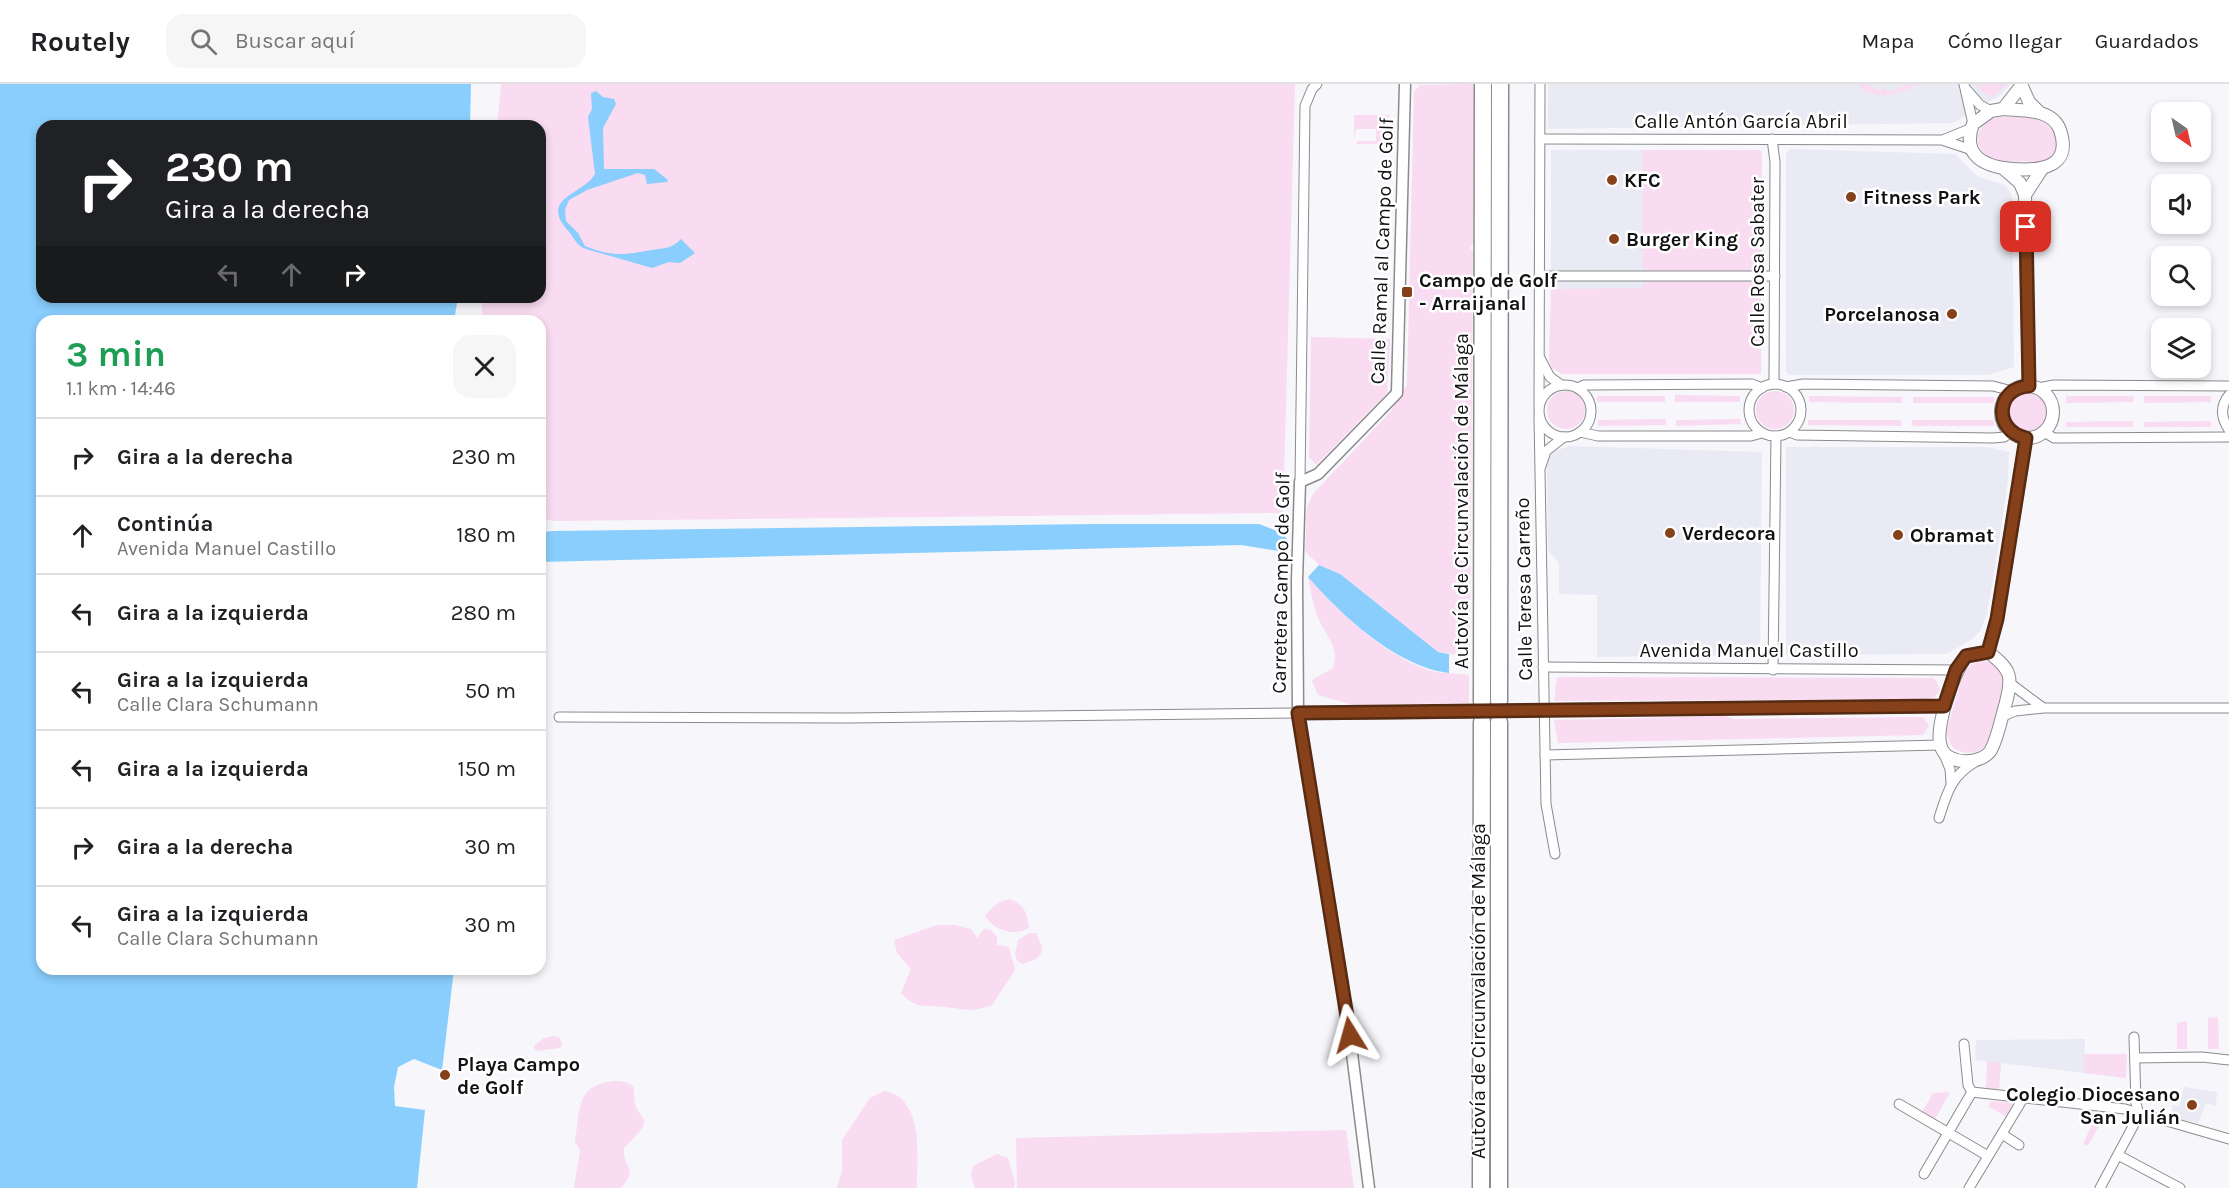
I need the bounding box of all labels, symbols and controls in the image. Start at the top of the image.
search box [166,14,586,68]
text: Routely [30,25,130,58]
icon: search [187,25,220,58]
text: Buscar aquí [235,28,355,54]
text: Mapa [1861,29,1915,53]
text: Cómo llegar [1948,29,2062,53]
text: Guardados [2095,29,2199,53]
north arrow [2151,102,2211,162]
map controls [2151,102,2211,378]
street label: Calle Antón García Abril [1634,110,1848,133]
street label: Calle Ramal al Campo de Golf [1366,117,1398,385]
text: 230 m [165,142,294,192]
icon: right [66,144,144,222]
place label: KFC [1624,169,1661,192]
marker: KFC [1605,173,1619,187]
button: sound [2151,174,2211,234]
street label: Calle Rosa Sabater [1746,176,1769,347]
place label: Fitness Park [1863,186,1981,209]
marker: Fitness Park [1844,190,1858,204]
text: Gira a la derecha [165,193,370,225]
pin [2000,201,2051,252]
icon: arrive [2009,210,2042,243]
place label: Burger King [1626,228,1738,251]
marker: Burger King [1607,232,1621,246]
button: search [2151,246,2211,306]
icon: left [212,258,245,291]
icon: ahead [275,258,308,291]
icon: right [338,258,371,291]
place label: Campo de Golf - Arraijanal [1419,269,1558,315]
marker: Campo de Golf - Arraijanal [1400,285,1414,299]
place label: Porcelanosa [1824,303,1940,326]
marker: Porcelanosa [1945,307,1959,321]
button: layers [2151,318,2211,378]
text: 3 min [66,333,166,375]
street label: Autovía de Circunvalación de Málaga [1450,333,1473,669]
button: close [453,335,516,398]
text: 1.1 km · 14:46 [66,377,176,400]
icon: right [66,441,99,474]
text: Gira a la derecha [117,444,293,470]
text: 230 m [451,444,516,470]
street label: Carretera Campo de Golf [1268,472,1294,694]
street label: Calle Teresa Carreño [1511,497,1537,681]
text: Continúa [117,511,213,537]
icon: ahead [66,519,99,552]
text: 180 m [456,522,516,548]
place label: Verdecora [1682,522,1776,545]
place label: Obramat [1910,524,1994,547]
marker: Verdecora [1663,526,1677,540]
marker: Obramat [1891,528,1905,542]
text: Avenida Manuel Castillo [117,537,336,560]
icon: left [66,597,99,630]
text: Gira a la izquierda [117,600,309,626]
text: 280 m [451,600,516,626]
street label: Avenida Manuel Castillo [1639,639,1859,662]
text: Gira a la izquierda [117,667,309,693]
icon: left [66,675,99,708]
text: 50 m [465,678,516,704]
text: Calle Clara Schumann [117,693,319,716]
icon: left [66,753,99,786]
text: Gira a la izquierda [117,756,309,782]
text: 150 m [457,756,516,782]
street label: Autovía de Circunvalación de Málaga [1467,823,1490,1159]
icon: right [66,831,99,864]
text: Gira a la derecha [117,834,293,860]
text: 30 m [464,834,516,860]
text: Gira a la izquierda [117,901,309,927]
icon: left [66,909,99,942]
text: 30 m [464,912,516,938]
text: Calle Clara Schumann [117,927,319,950]
position arrow [1318,1003,1382,1067]
place label: Playa Campo de Golf [457,1053,580,1099]
marker: Playa Campo de Golf [438,1068,452,1082]
place label: Colegio Diocesano San Julián [2006,1083,2180,1129]
marker: Colegio Diocesano San Julián [2185,1098,2199,1112]

